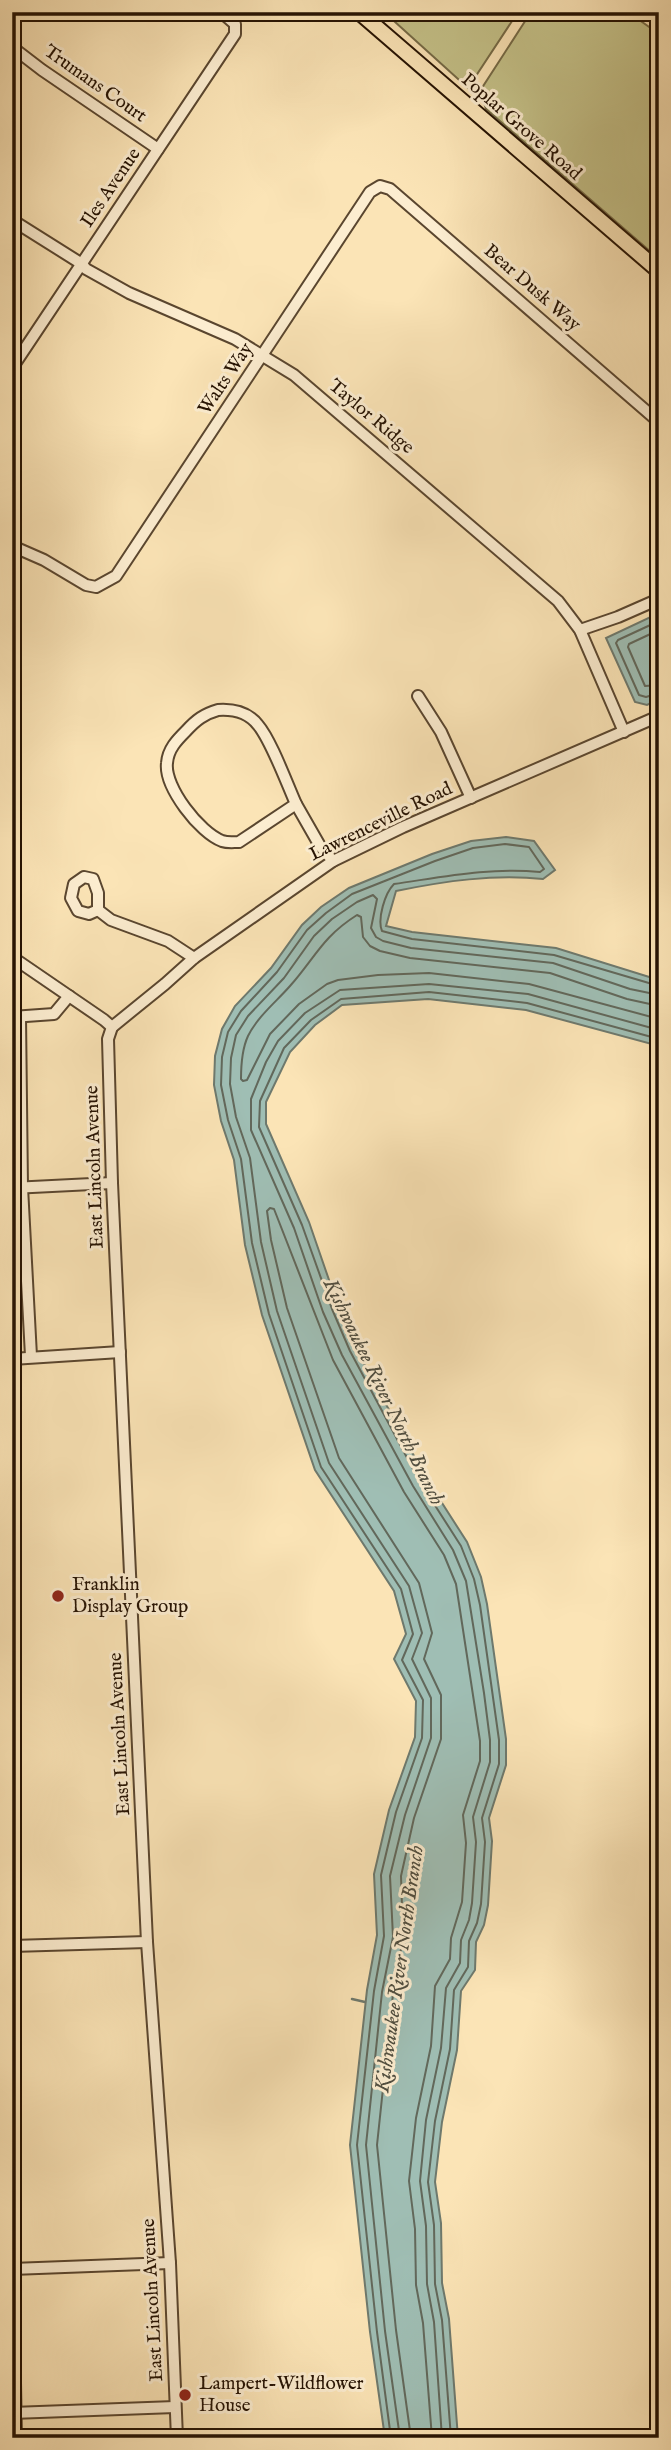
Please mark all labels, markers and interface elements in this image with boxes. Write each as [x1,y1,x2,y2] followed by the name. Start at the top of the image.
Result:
[39,40,151,129] street label: Trumans Court
[456,68,587,186] street label: Poplar Grove Road
[76,143,147,232] street label: Iles Avenue
[478,239,586,337] street label: Bear Dusk Way
[193,338,259,420] street label: Walts Way
[323,374,419,460] street label: Taylor Ridge
[306,777,457,867] street label: Lawrenceville Road
[80,1085,110,1249] street label: East Lincoln Avenue
[316,1273,450,1510] water label: Kishwaukee River North Branch
[72,1573,188,1619] place label: Franklin Display Group
[50,1588,66,1604] marker: Franklin Display Group
[104,1652,136,1816] street label: East Lincoln Avenue
[369,1844,431,2095] water label: Kishwaukee River North Branch
[137,2218,169,2382] street label: East Lincoln Avenue
[199,2372,364,2418] place label: Lampert-Wildflower House
[177,2387,193,2403] marker: Lampert-Wildflower House

